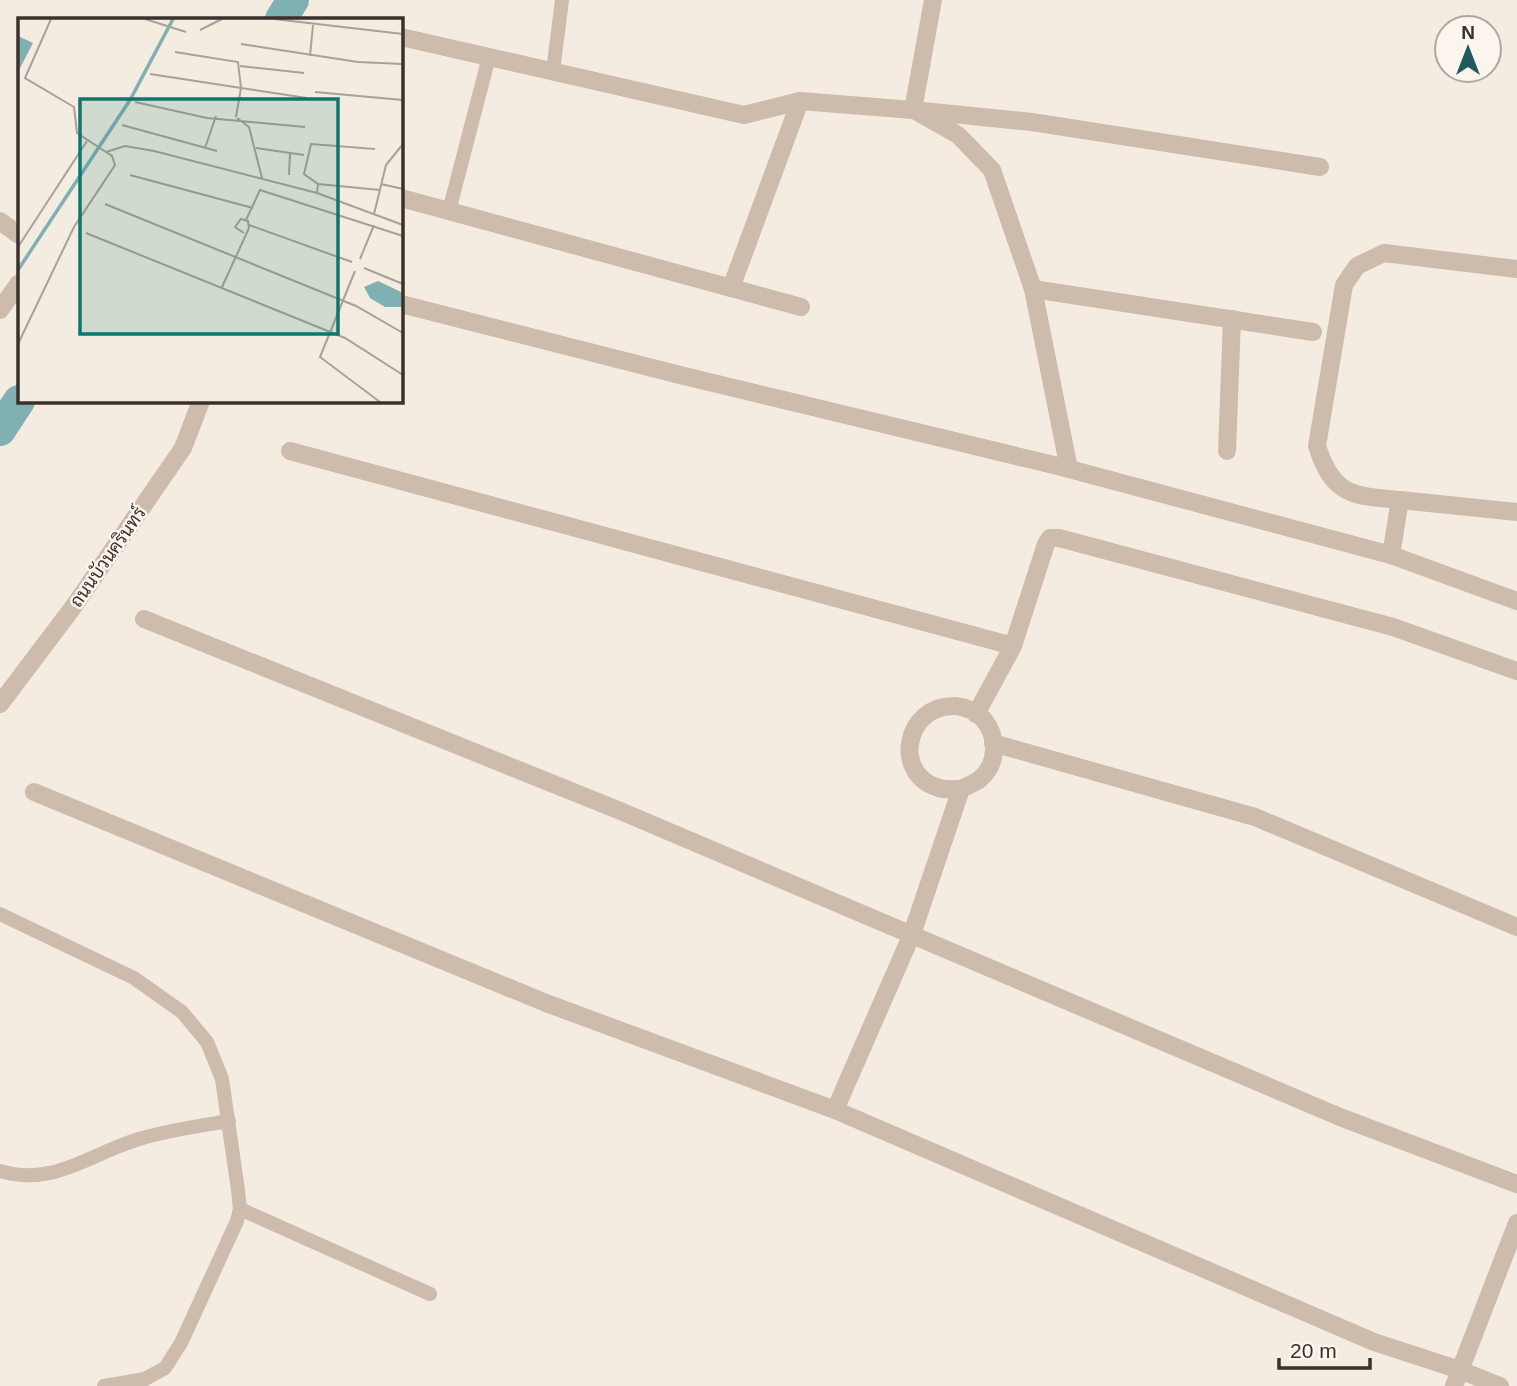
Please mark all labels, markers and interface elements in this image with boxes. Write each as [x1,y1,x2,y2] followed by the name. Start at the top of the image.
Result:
[1433,14,1503,84] north arrow
[18,18,402,402] inset map
[1461,22,1475,43] text: N
[64,501,150,611] street label: ถนนบัวนครินทร์
[1279,1326,1370,1370] scale bar
[1290,1339,1337,1362] text: 20 m

